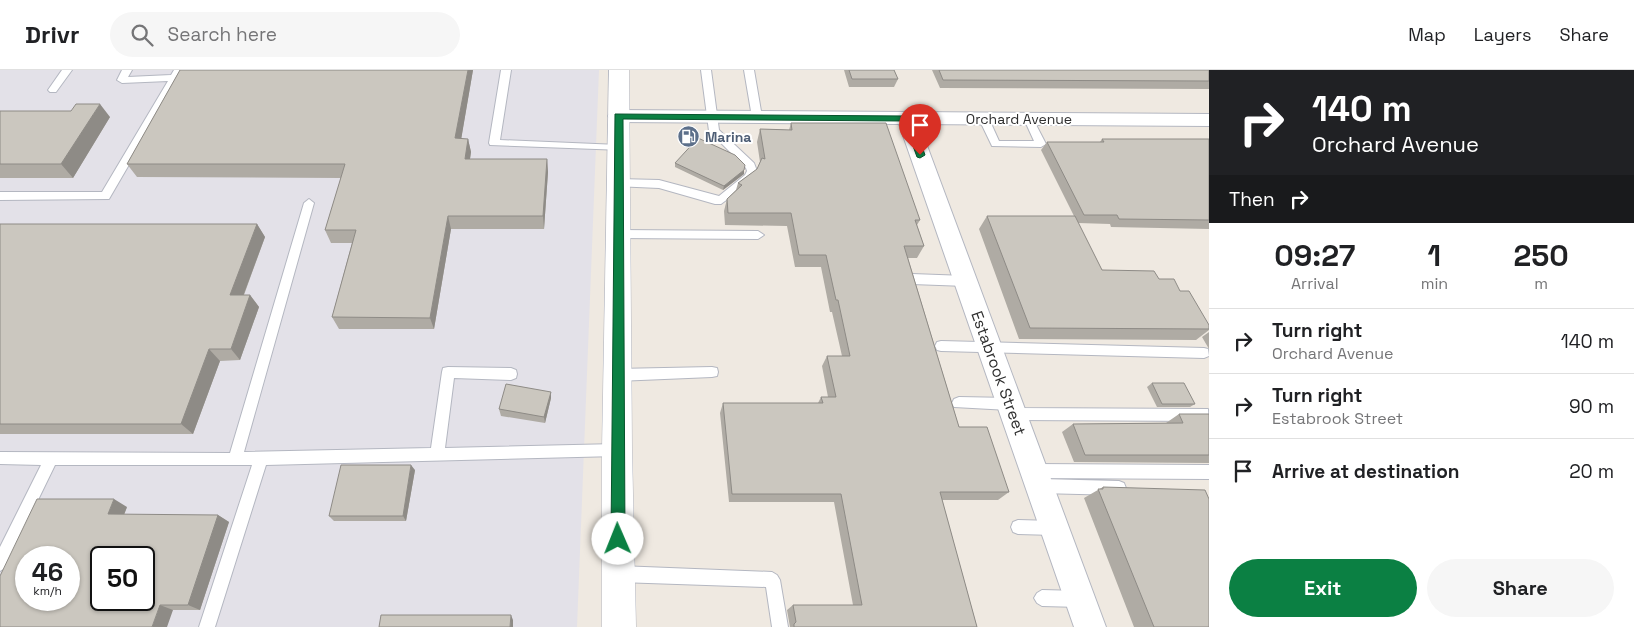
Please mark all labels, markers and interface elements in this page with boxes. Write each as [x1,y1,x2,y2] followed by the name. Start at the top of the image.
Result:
[110,12,460,57] search box
[25,19,80,50] text: Drivr
[128,21,156,49] icon: search
[168,22,277,47] text: Search here
[1408,23,1446,46] text: Map
[1474,23,1531,46] text: Layers
[1559,23,1609,46] text: Share
[1312,87,1412,131] text: 140 m
[1229,90,1294,155] icon: right
[899,104,941,155] pin
[966,110,1072,128] street label: Orchard Avenue
[906,111,934,139] icon: arrive
[677,125,701,149] fuel station icon: Marina
[705,128,751,146] place label: Marina
[1312,130,1479,158] text: Orchard Avenue
[1285,185,1313,213] icon: right
[1229,187,1275,212] text: Then
[1274,236,1355,275] text: 09:27
[1428,236,1441,275] text: 1
[1513,236,1569,275] text: 250
[1291,273,1339,294] text: Arrival
[1421,273,1448,294] text: min
[1534,273,1548,294] text: m
[966,308,1031,438] street label: Estabrook Street
[1272,318,1362,343] text: Turn right
[1229,327,1257,355] icon: right
[1561,329,1614,354] text: 140 m
[1272,343,1393,364] text: Orchard Avenue
[1272,383,1362,408] text: Turn right
[1229,392,1257,420] icon: right
[1569,394,1614,419] text: 90 m
[1272,408,1403,429] text: Estabrook Street
[1229,457,1257,485] icon: arrive
[1272,459,1460,484] text: Arrive at destination
[1569,459,1614,484] text: 20 m
[591,512,643,564] position arrow
[90,546,155,611] speed limit sign: 50
[32,556,63,588] text: 46
[1229,559,1417,617] button: Exit
[1427,559,1614,617] button: Share
[33,583,62,599] text: km/h

